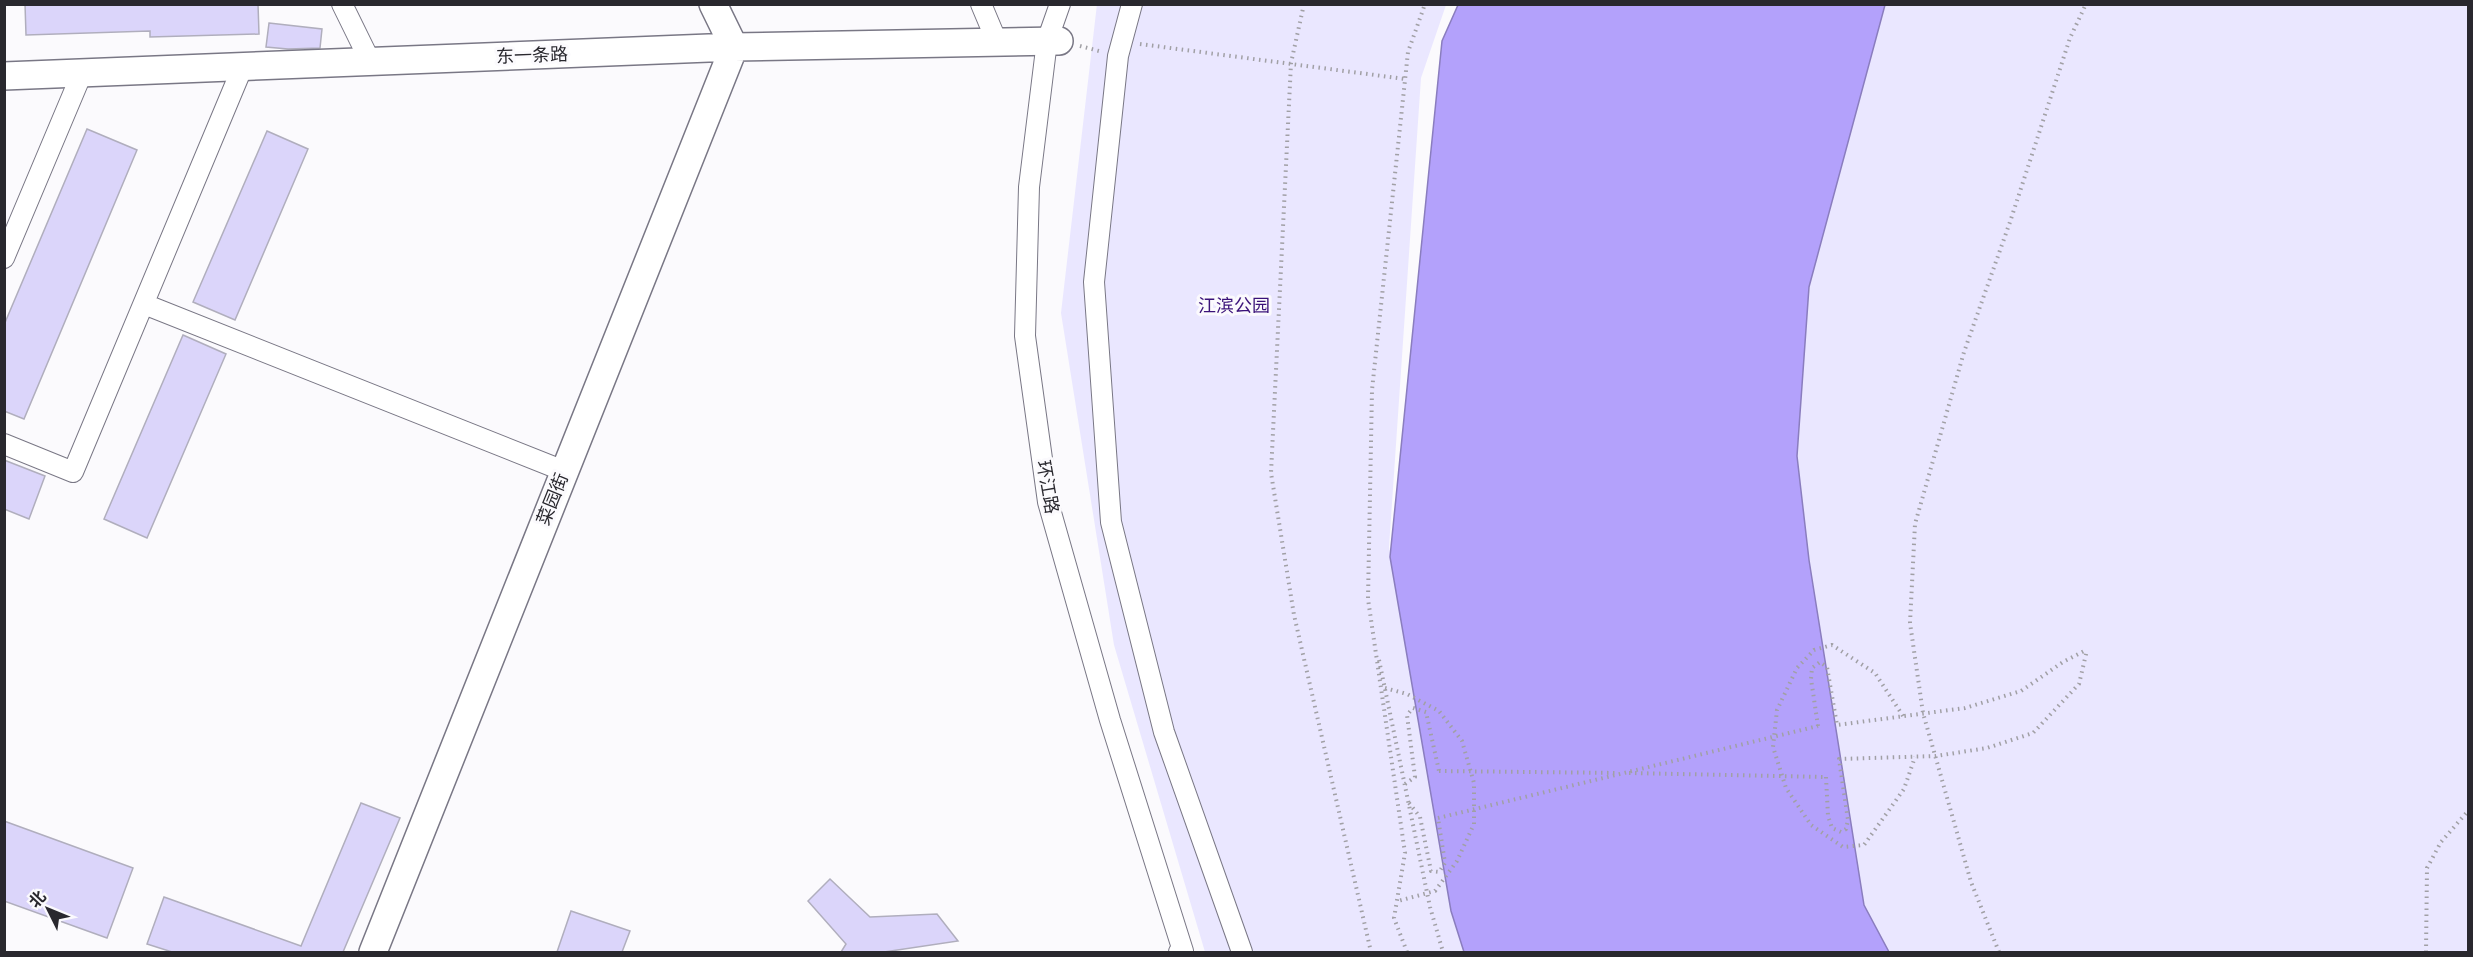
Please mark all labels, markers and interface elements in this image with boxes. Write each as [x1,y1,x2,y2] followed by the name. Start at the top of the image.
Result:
[496,42,568,68] street label: 东一条路
[1198,294,1270,317] park label: 江滨公园
[1032,458,1064,516] street label: 环江路
[531,470,573,528] street label: 菜园街
[18,879,78,939] north arrow
[24,886,50,911] text: 北

